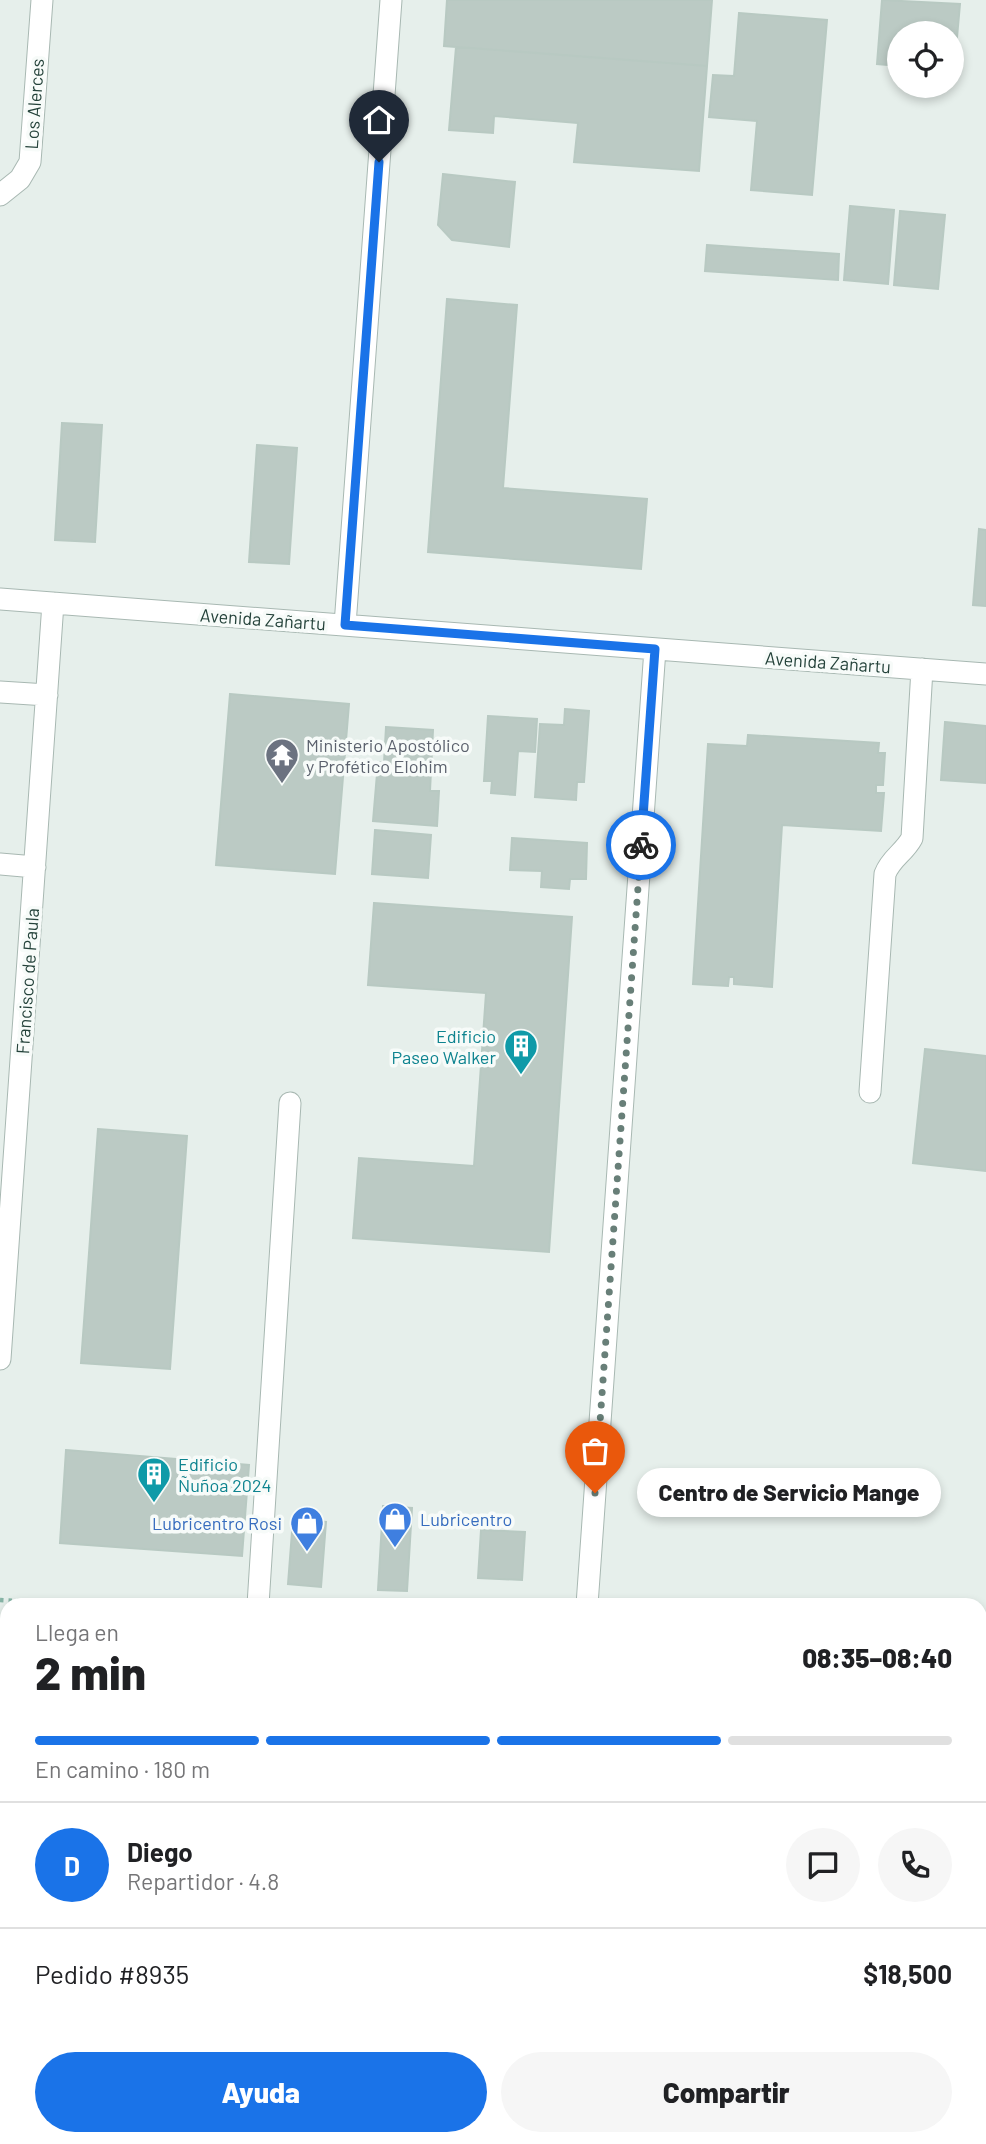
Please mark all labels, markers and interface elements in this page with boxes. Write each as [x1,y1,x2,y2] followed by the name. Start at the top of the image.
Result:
[887,21,964,98] map controls
[887,21,964,98] button: locate
[20,58,48,150] street label: Los Alerces
[349,90,409,162] pin
[360,101,398,139] icon: home
[199,604,327,634] street label: Avenida Zañartu
[764,647,892,677] street label: Avenida Zañartu
[306,734,470,777] place label: Ministerio Apostólico y Profético Elohim
[263,736,301,785] temple icon: Ministerio Apostólico y Profético Elohim
[606,810,676,880] courier
[622,826,660,864] icon: bike
[11,907,43,1055] street label: Francisco de Paula
[391,1025,496,1068] place label: Edificio Paseo Walker
[502,1027,540,1076] building icon: Edificio Paseo Walker
[565,1421,625,1493] pin
[576,1432,614,1470] icon: bag
[178,1453,272,1496] place label: Edificio Ñuñoa 2024
[135,1455,173,1504] building icon: Edificio Ñuñoa 2024
[637,1468,942,1518] callout: Centro de Servicio Mange
[658,1478,920,1506] text: Centro de Servicio Mange
[376,1500,414,1549] shop icon: Lubricentro
[288,1504,326,1553] shop icon: Lubricentro Rosi
[420,1508,512,1530] place label: Lubricentro
[152,1512,282,1534] place label: Lubricentro Rosi
[35,1618,119,1646] text: Llega en
[802,1642,952,1673] text: 08:35–08:40
[35,1644,146,1699] text: 2 min
[35,1755,210,1783] text: En camino · 180 m
[786,1828,860,1902] button: chat
[878,1828,952,1902] button: phone
[127,1836,193,1867] text: Diego
[64,1850,80,1881] text: D
[127,1867,279,1895] text: Repartidor · 4.8
[35,1958,189,1989] text: Pedido #8935
[863,1958,952,1989] text: $18,500
[35,2052,487,2132] button: Ayuda
[501,2052,952,2132] button: Compartir

